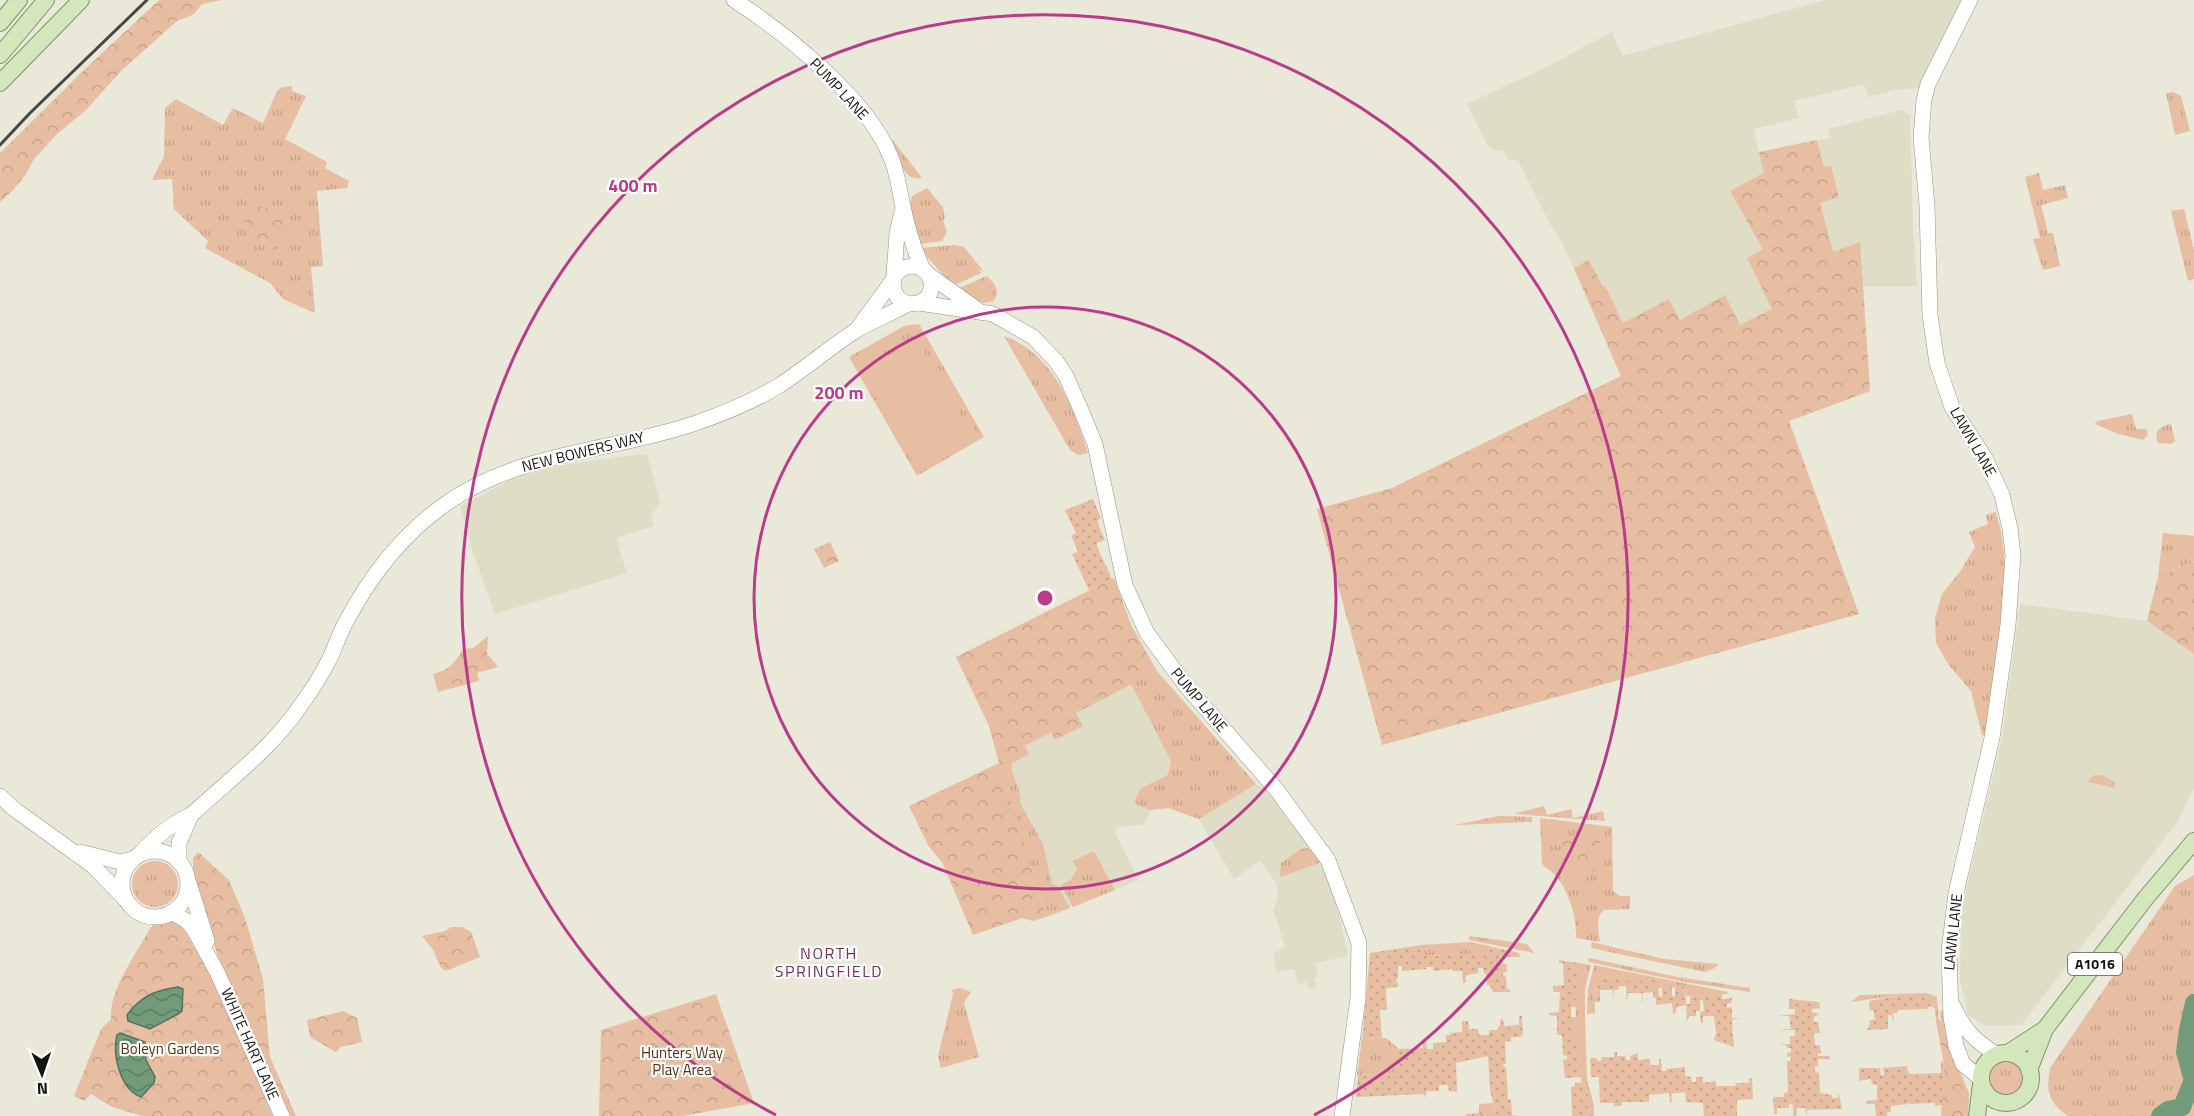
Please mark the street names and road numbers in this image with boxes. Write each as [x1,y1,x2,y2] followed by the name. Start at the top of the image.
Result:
[804,52,874,125] street label: PUMP LANE
[1944,403,2003,481] street label: LAWN LANE
[519,425,647,478] street label: NEW BOWERS WAY
[1166,662,1233,737] street label: PUMP LANE
[1937,892,1968,971] street label: LAWN LANE
[2068,953,2122,975] road number: A1016
[215,984,285,1104] street label: WHITE HART LANE

